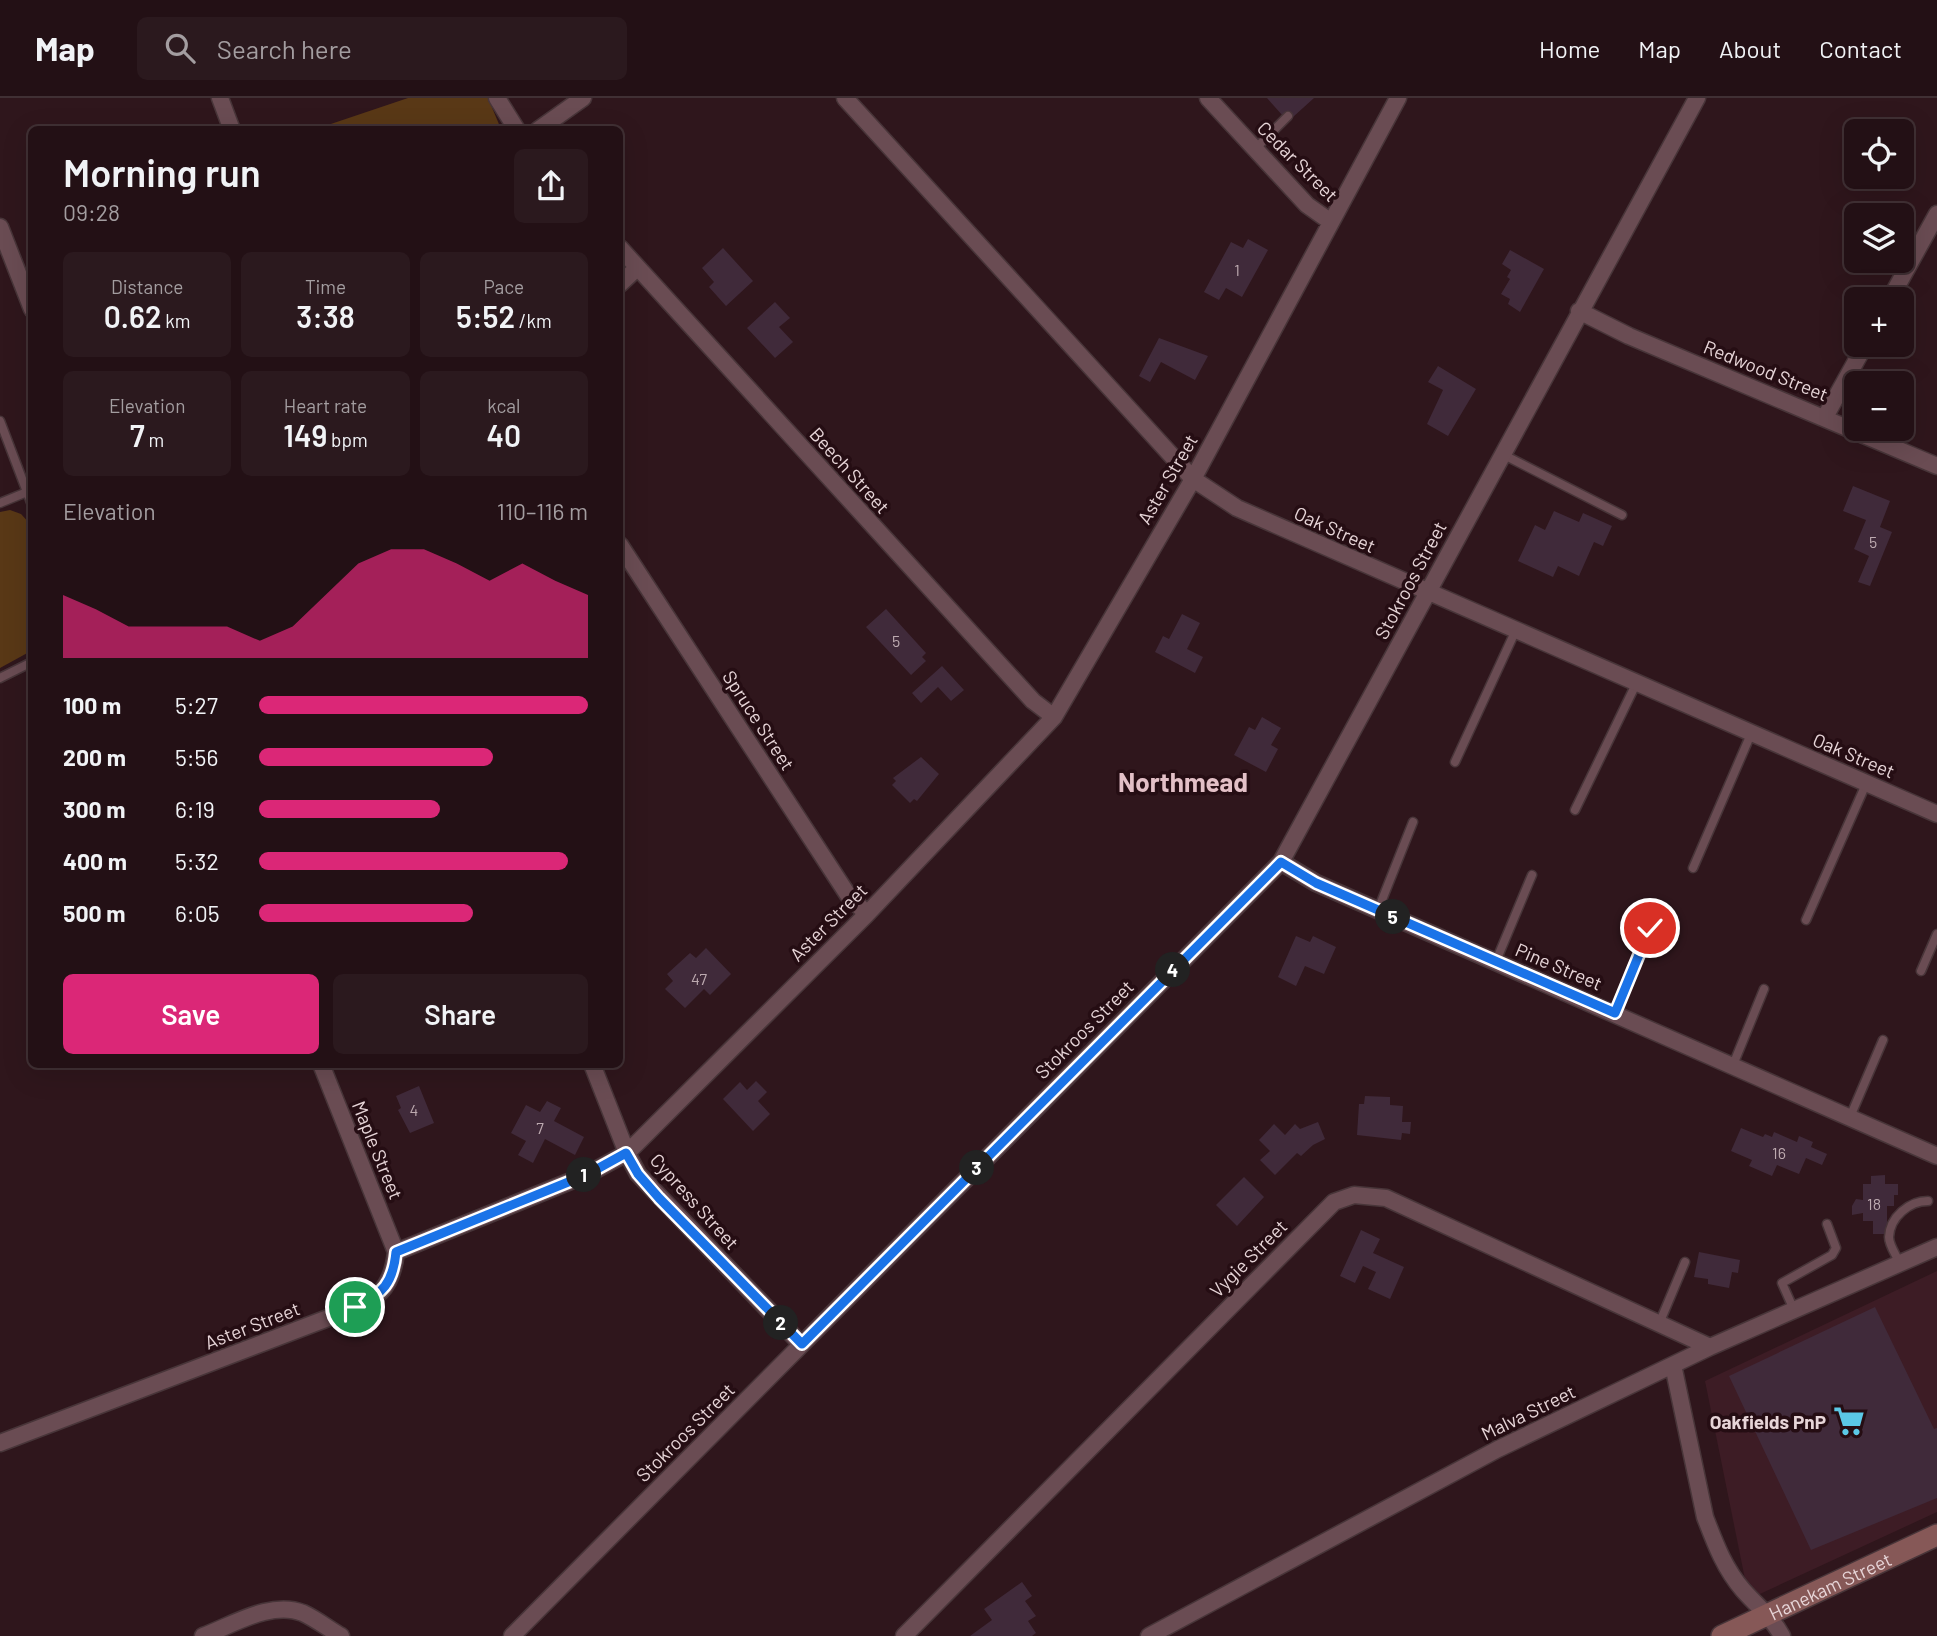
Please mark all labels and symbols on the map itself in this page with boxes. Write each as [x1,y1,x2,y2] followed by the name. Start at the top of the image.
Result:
[1253,116,1343,206] street label: Cedar Street
[1234,260,1240,279] house number: 1
[1700,335,1832,405] street label: Redwood Street
[805,422,895,518] street label: Beech Street
[1132,430,1202,528] street label: Aster Street
[1291,501,1379,557] street label: Oak Street
[1369,517,1451,643] street label: Stokroos Street
[1869,532,1877,551] house number: 5
[892,631,900,650] house number: 5
[718,666,800,774] street label: Spruce Street
[1810,727,1898,783] street label: Oak Street
[1118,766,1248,797] district label: Northmead
[785,879,871,965] street label: Aster Street
[1620,898,1680,958] pin
[1376,900,1410,934] pin: 5
[1512,937,1606,995] street label: Pine Street
[1156,952,1190,988] pin: 4
[691,969,707,988] house number: 47
[1030,975,1138,1083] street label: Stokroos Street
[348,1098,408,1202] street label: Maple Street
[410,1100,418,1119] house number: 4
[536,1118,544,1137] house number: 7
[1772,1143,1786,1162] house number: 16
[646,1148,744,1254] street label: Cypress Street
[960,1150,995,1186] pin: 3
[566,1158,602,1192] pin: 1
[1867,1194,1881,1213] house number: 18
[1204,1214,1292,1302] street label: Vygie Street
[325,1277,385,1337] pin
[201,1296,303,1354] street label: Aster Street
[764,1306,798,1340] pin: 2
[631,1378,739,1486] street label: Stokroos Street
[1477,1379,1579,1445] street label: Malva Street
[1832,1404,1866,1438] supermarket icon: Oakfields PnP
[1710,1410,1826,1433] place label: Oakfields PnP
[1765,1547,1895,1624] street label: Hanekam Street

